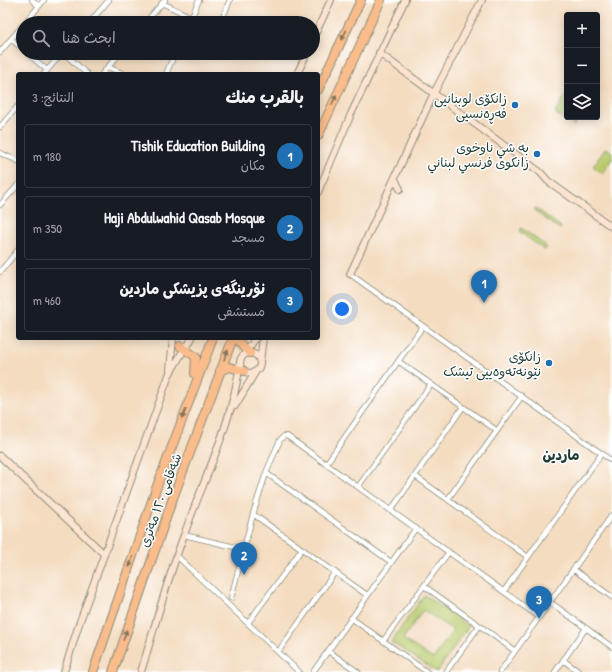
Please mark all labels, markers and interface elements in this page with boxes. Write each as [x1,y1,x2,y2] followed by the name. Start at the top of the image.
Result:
[564,12,600,120] map controls
[564,12,600,48] button: +
[16,16,320,60] search box
[30,27,52,49] icon: search
[62,27,116,48] text: ابحث هنا
[341,29,347,41] one-way arrow
[564,48,600,84] button: −
[564,84,600,120] button: layers
[226,85,304,108] text: بالقرب منك
[32,88,74,106] text: النتائج: 3
[434,89,507,124] place label: زانکۆی لوبنانیی فەڕەنسیی
[331,94,337,106] one-way arrow
[510,100,520,110] marker: زانکۆی لوبنانیی فەڕەنسیی
[131,135,265,156] text: Tishik Education Building
[427,138,529,174] place label: به شي ناوخوى زانكوى فرنسي لبناني
[33,147,61,165] text: 180 m
[288,147,292,165] text: 1
[532,149,542,159] marker: به شي ناوخوى زانكوى فرنسي لبناني
[241,156,265,174] text: مكان
[104,207,265,228] text: Haji Abdulwahid Qasab Mosque
[33,219,62,237] text: 350 m
[287,219,293,237] text: 2
[232,228,265,246] text: مسجد
[471,270,497,303] pin: 1
[120,278,265,299] text: نۆرینگەی پزیشکی ماردین
[33,291,61,309] text: 460 m
[287,291,293,309] text: 3
[332,299,352,319] your location
[217,302,265,320] text: مستشفى
[443,347,541,381] place label: زانکۆی نێونەتەوەییی تیشک
[224,348,230,360] one-way arrow
[544,358,554,368] marker: زانکۆی نێونەتەوەییی تیشک
[180,408,186,420] one-way arrow
[542,445,580,464] district label: ماردین
[135,450,186,550] street label: شەقامی ١٢٠ مەتری
[231,542,257,575] pin: 2
[127,557,133,569] one-way arrow
[526,586,552,619] pin: 3
[123,629,129,641] one-way arrow

